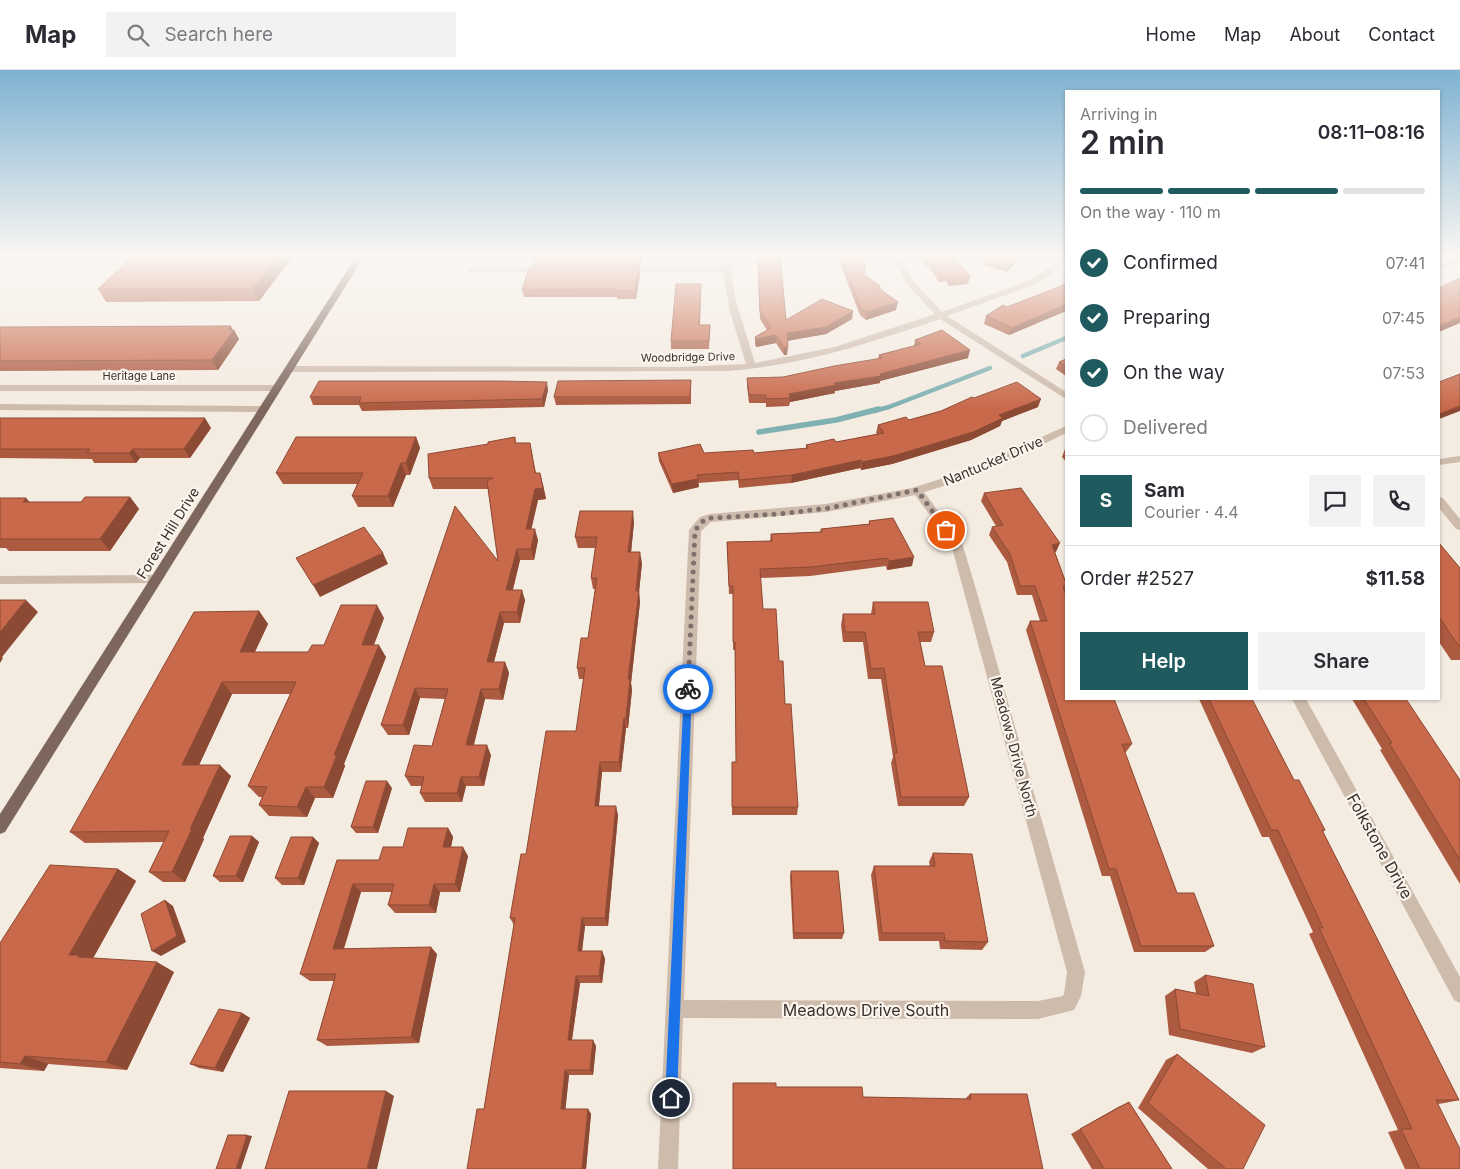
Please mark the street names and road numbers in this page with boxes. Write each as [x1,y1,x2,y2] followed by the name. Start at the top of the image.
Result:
[641,349,735,365] street label: Woodbridge Drive
[103,369,175,383] street label: Heritage Lane
[941,432,1045,489] street label: Nantucket Drive
[133,484,202,582] street label: Forest Hill Drive
[988,675,1041,819] street label: Meadows Drive North
[1343,790,1417,902] street label: Folkstone Drive
[783,1000,949,1020] street label: Meadows Drive South

